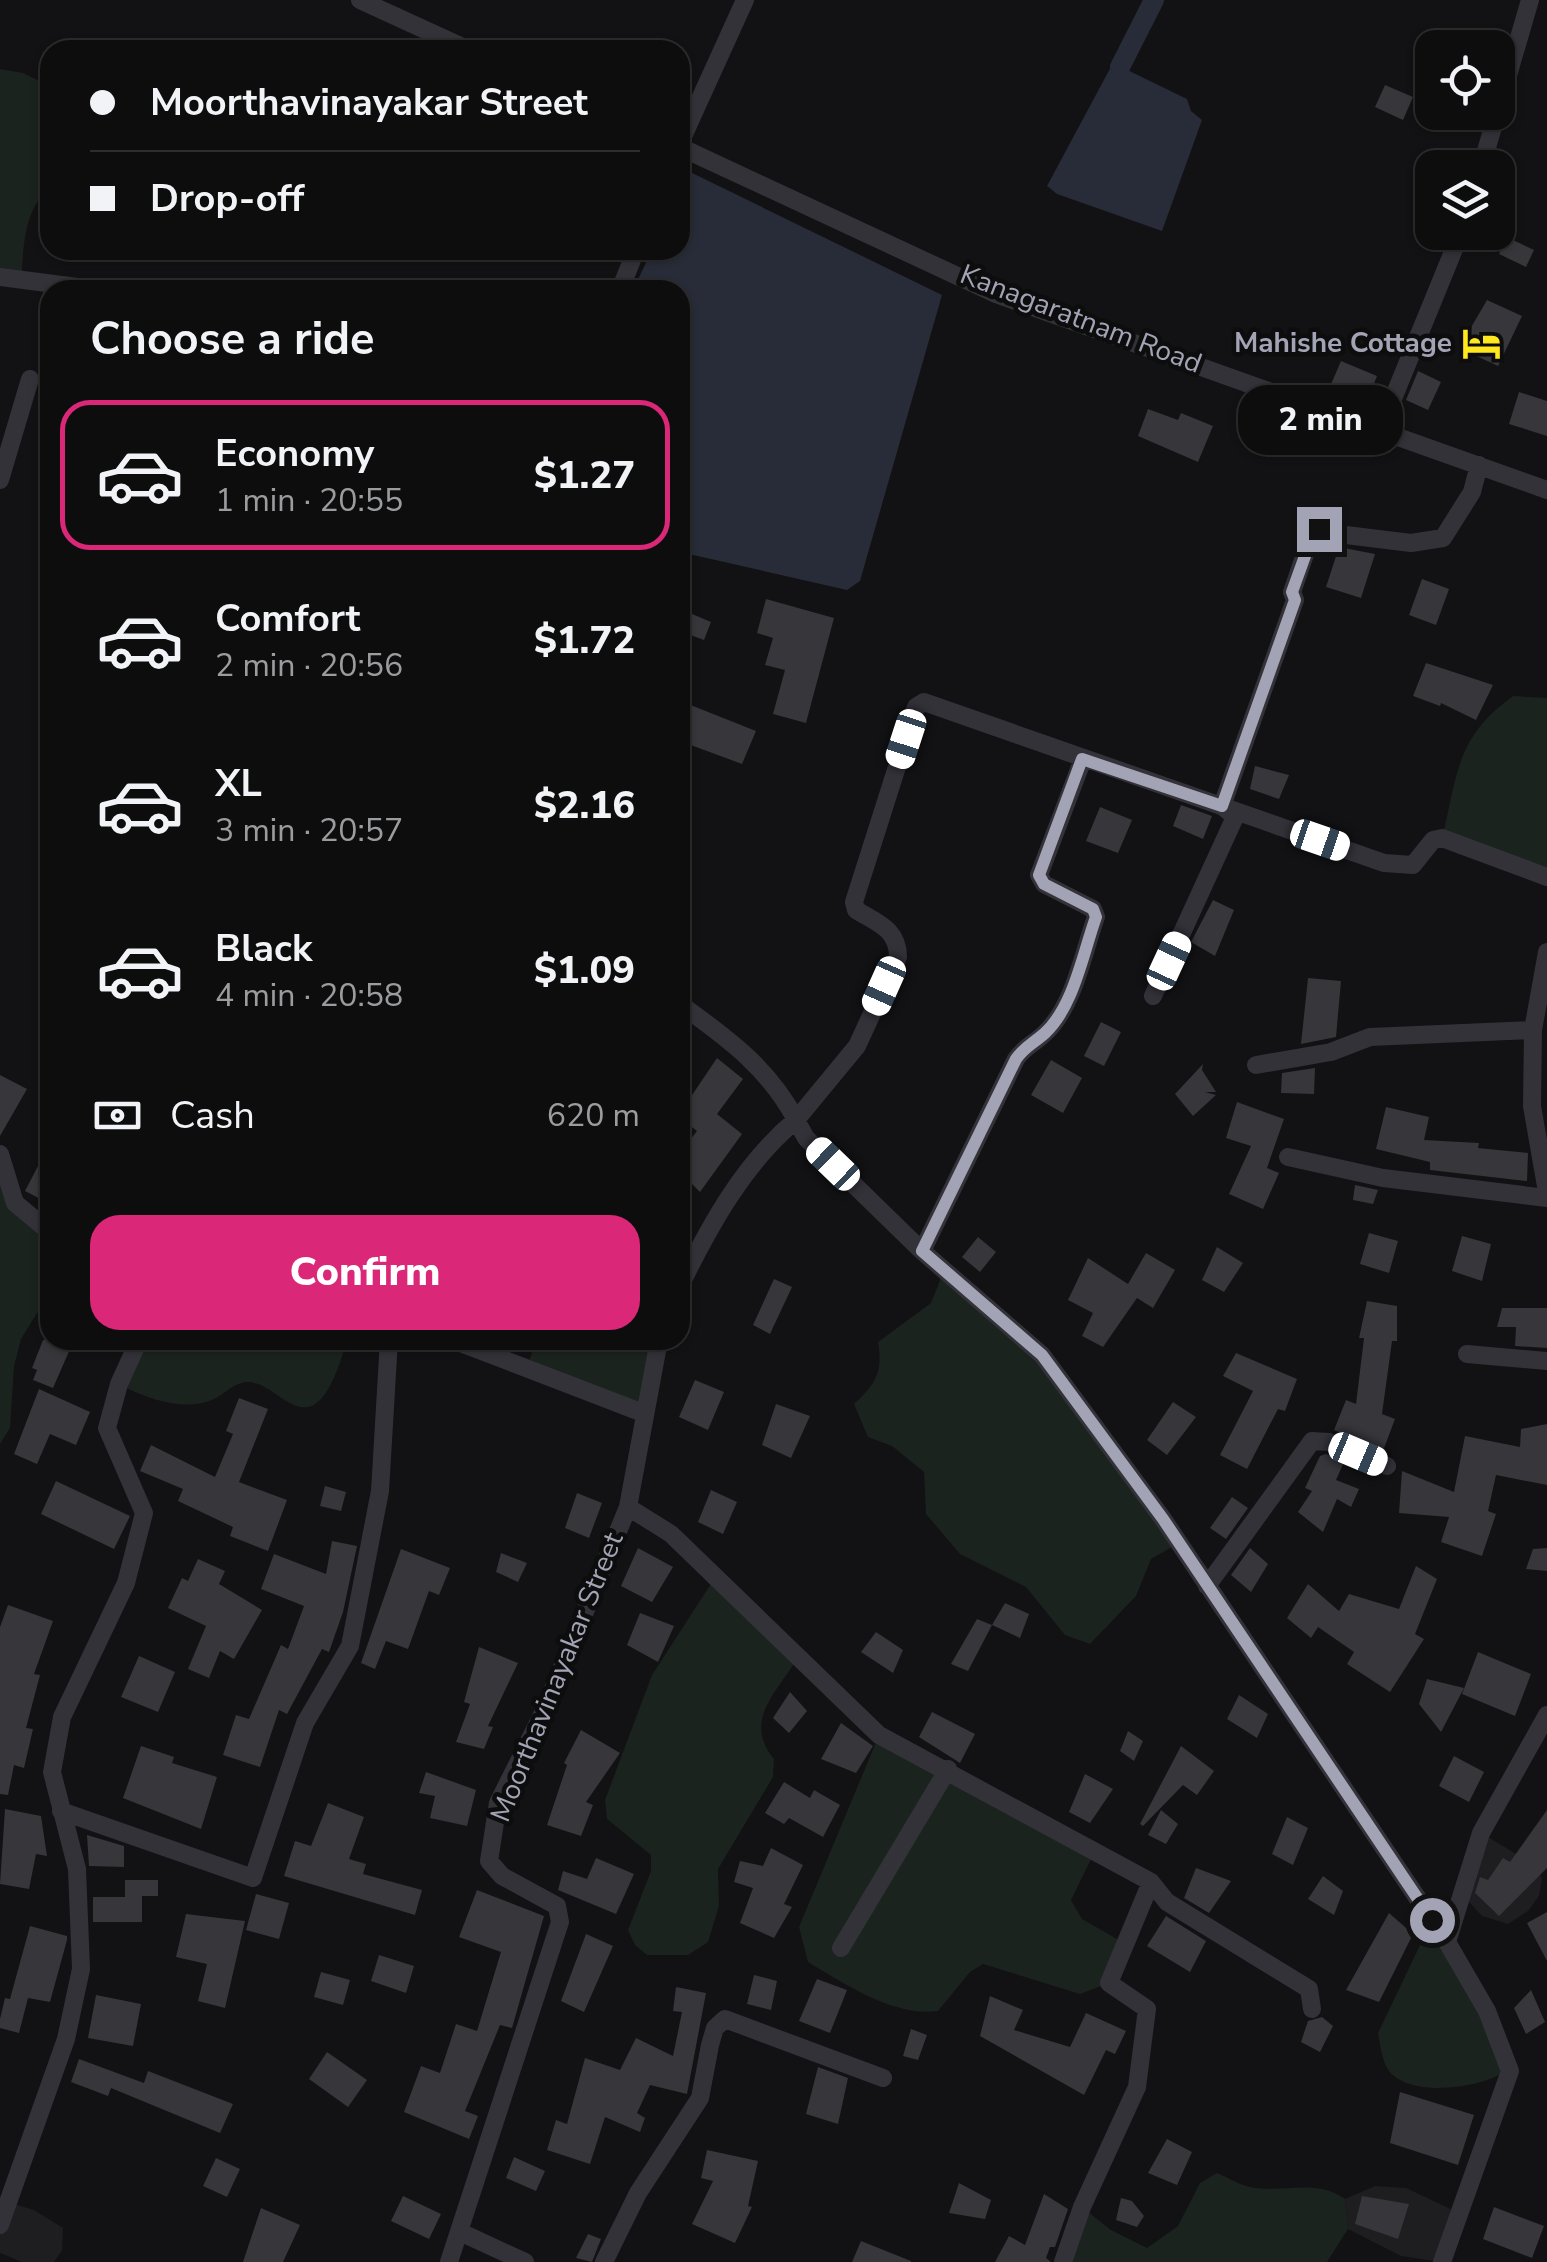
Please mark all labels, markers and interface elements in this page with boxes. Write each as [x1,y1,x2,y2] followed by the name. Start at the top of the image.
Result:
[1415,30,1515,250] map controls
[1415,30,1515,130] button: locate
[150,77,588,128] text: Moorthavinayakar Street
[1415,150,1515,250] button: layers
[150,173,304,224] text: Drop-off
[955,255,1207,383] street label: Kanagaratnam Road
[90,309,375,370] text: Choose a ride
[1461,322,1503,364] hotel icon: Mahishe Cottage
[1234,324,1452,362] place label: Mahishe Cottage
[1236,384,1402,454] callout: 2 min
[1278,398,1363,441] text: 2 min
[215,428,374,479] text: Economy
[95,430,185,520] icon: car
[534,450,635,501] text: $1.27
[215,479,403,522] text: 1 min · 20:55
[1297,507,1342,552] route end
[215,593,360,644] text: Comfort
[95,595,185,685] icon: car
[534,615,635,666] text: $1.72
[215,644,403,687] text: 2 min · 20:56
[882,706,930,772] car
[215,758,262,809] text: XL
[95,760,185,850] icon: car
[534,780,635,831] text: $2.16
[215,809,403,852] text: 3 min · 20:57
[1287,816,1353,864] car
[215,923,312,974] text: Black
[95,925,185,1015] icon: car
[1143,927,1195,995] car
[534,945,635,996] text: $1.09
[858,952,910,1020] car
[215,974,403,1017] text: 4 min · 20:58
[90,1088,145,1143] icon: cash
[170,1090,255,1141] text: Cash
[547,1094,640,1137] text: 620 m
[801,1132,865,1196] car
[90,1215,640,1330] button: Confirm
[1325,1428,1391,1480] car
[482,1526,633,1827] street label: Moorthavinayakar Street
[1410,1898,1455,1943] route start

